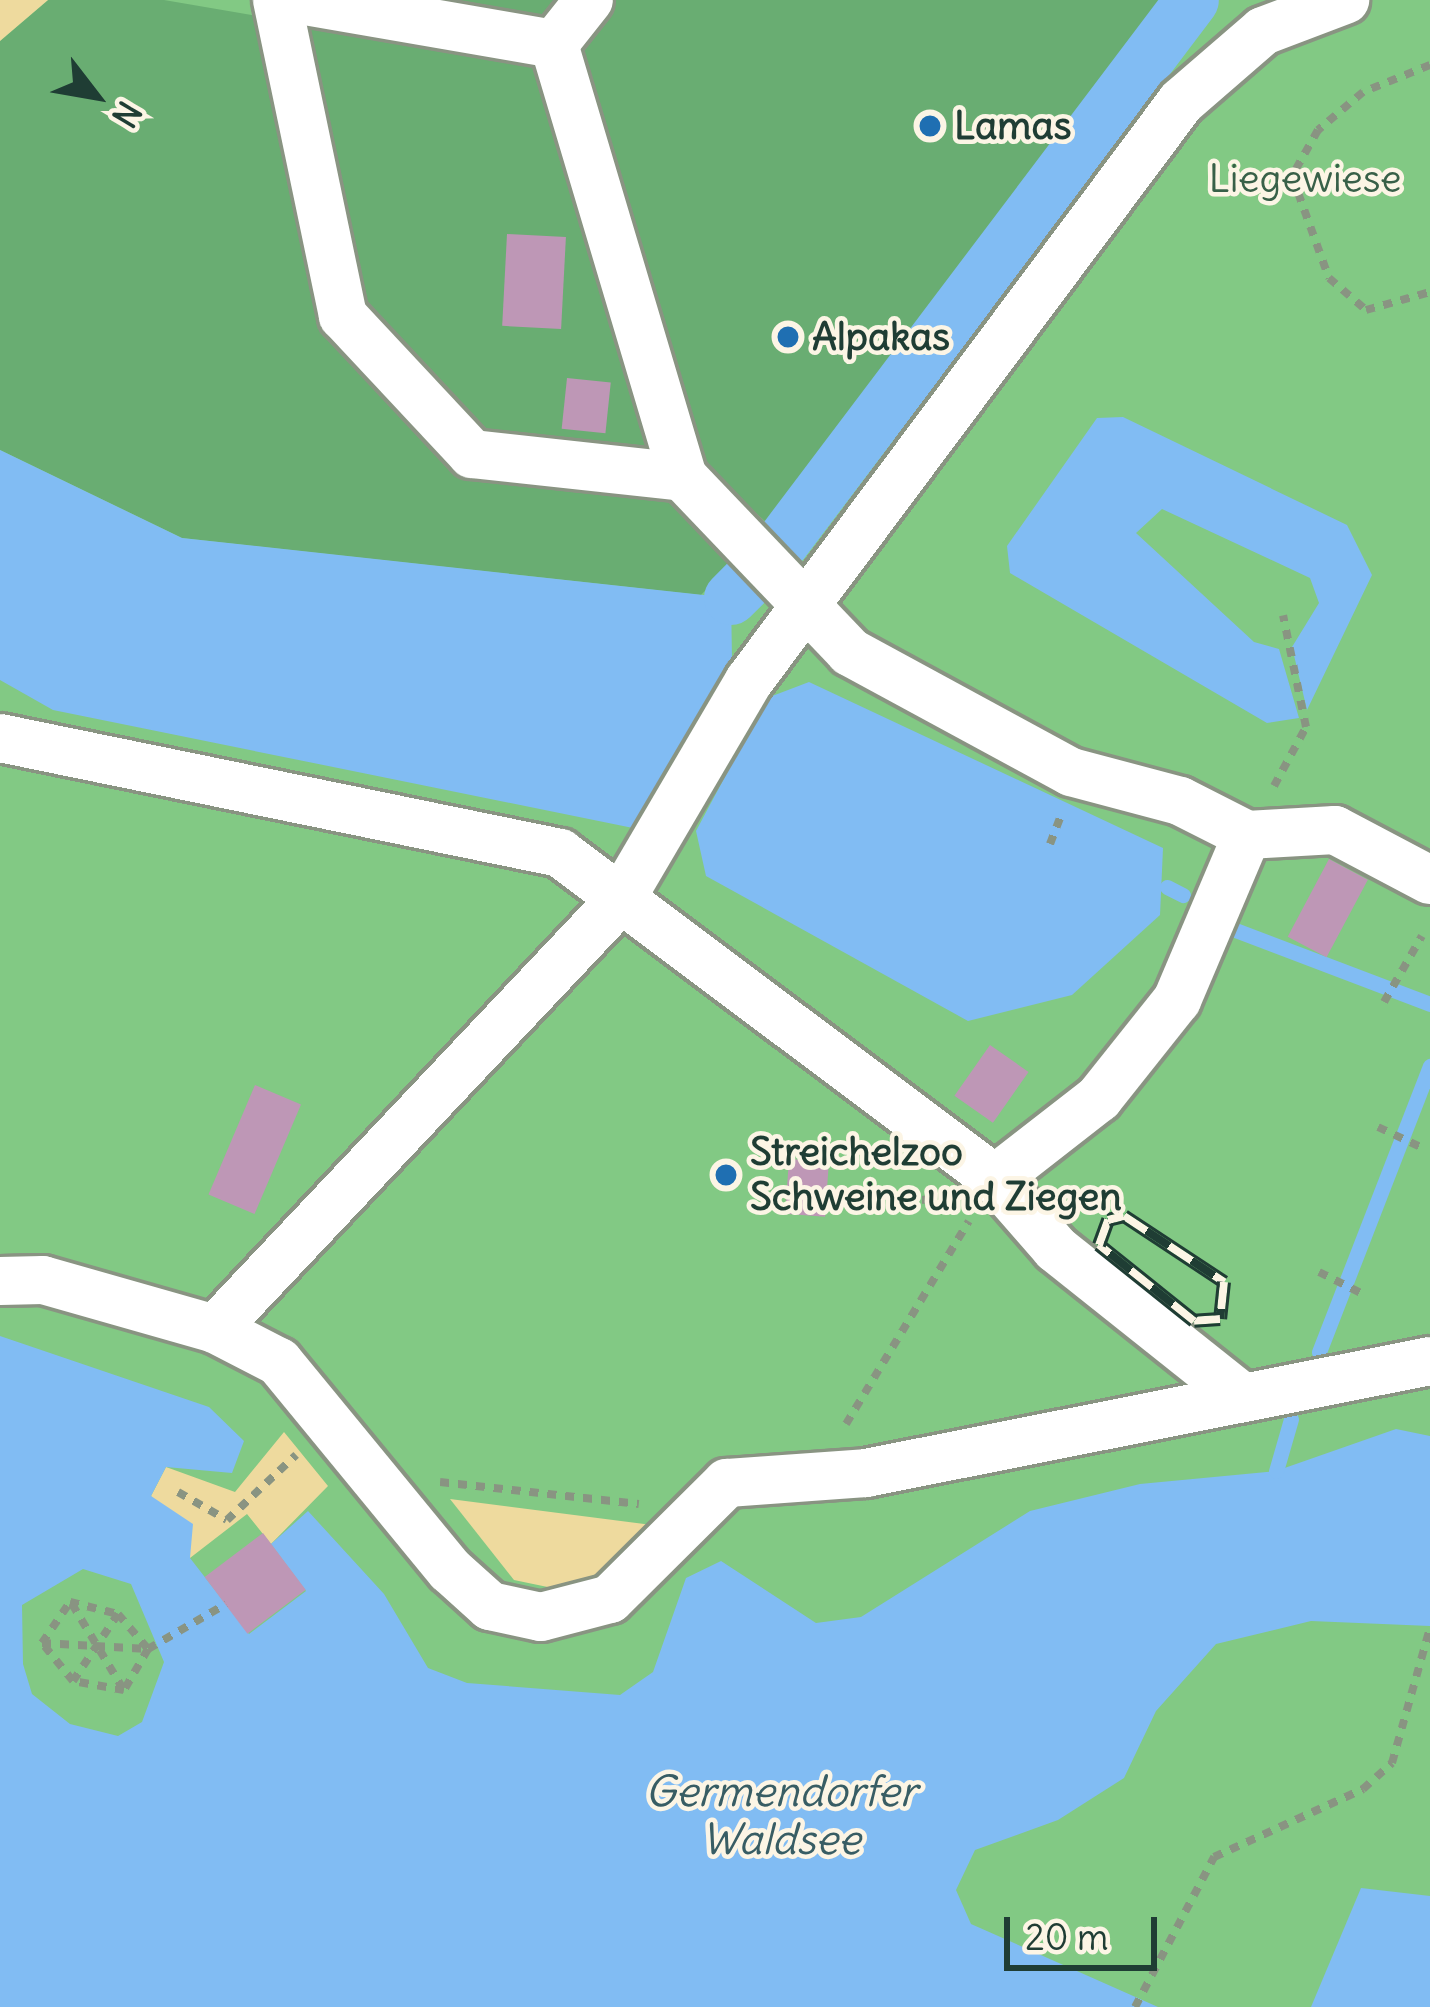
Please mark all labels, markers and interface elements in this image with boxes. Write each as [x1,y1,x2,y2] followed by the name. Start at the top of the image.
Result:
[36,36,156,156] north arrow
[103,94,151,135] text: N
[954,103,1071,149] place label: Lamas
[917,113,943,139] marker: Lamas
[1209,156,1401,202] park label: Liegewiese
[812,314,950,360] place label: Alpakas
[775,324,801,350] marker: Alpakas
[750,1130,1122,1221] place label: Streichelzoo Schweine und Ziegen
[713,1162,739,1188] marker: Streichelzoo Schweine und Ziegen
[645,1766,917,1864] water label: Germendorfer Waldsee
[1010,1893,1163,1967] scale bar
[1025,1915,1109,1960] text: 20 m

